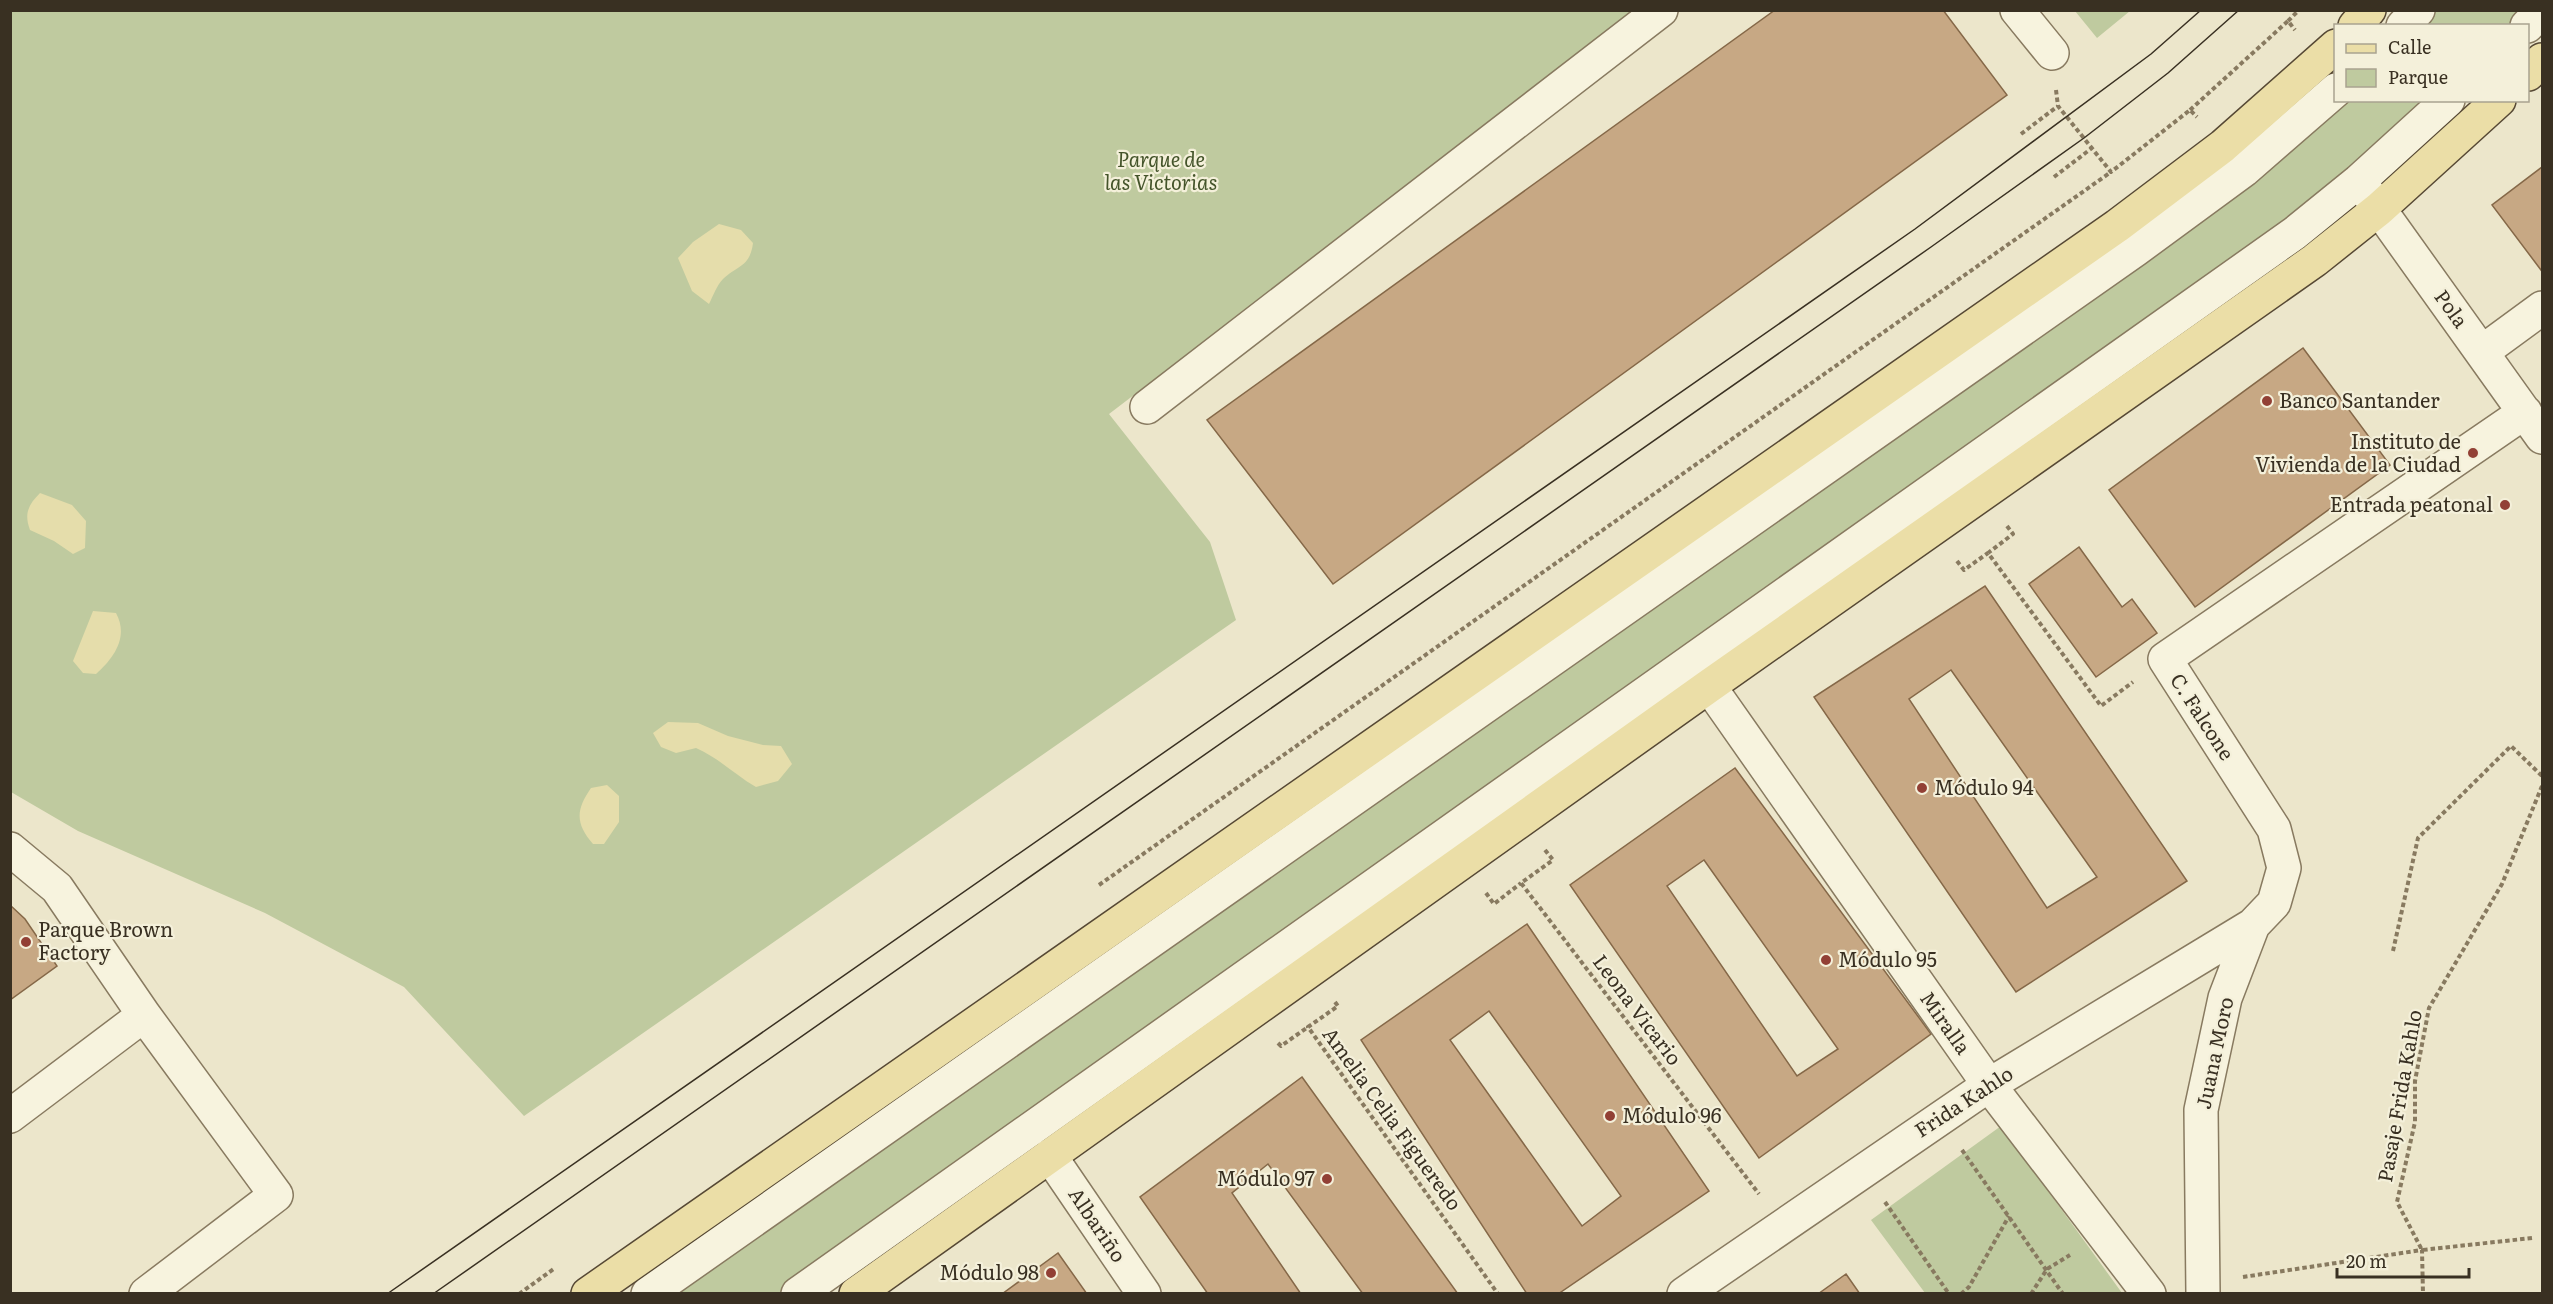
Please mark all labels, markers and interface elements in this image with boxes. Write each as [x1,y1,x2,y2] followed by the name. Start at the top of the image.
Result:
[2334,24,2529,102] legend
[2388,33,2431,60] text: Calle
[2388,63,2448,90] text: Parque
[1105,143,1217,196] park label: Parque de las Victorias
[2428,282,2477,333] street label: Pola
[2279,384,2440,414] place label: Banco Santander
[2260,394,2274,408] marker: Banco Santander
[2255,425,2461,478] place label: Instituto de Vivienda de la Ciudad
[2466,446,2480,460] marker: Instituto de Vivienda de la Ciudad
[2330,488,2493,518] place label: Entrada peatonal
[2498,498,2512,512] marker: Entrada peatonal
[2164,667,2243,765] street label: C. Falcone
[1934,771,2034,801] place label: Módulo 94
[1915,781,1929,795] marker: Módulo 94
[38,913,173,966] place label: Parque Brown Factory
[19,935,33,949] marker: Parque Brown Factory
[1838,943,1937,973] place label: Módulo 95
[1587,947,1690,1071] street label: Leona Vicario
[1819,953,1833,967] marker: Módulo 95
[1914,984,1979,1060] street label: Miralla
[2187,994,2240,1111] street label: Juana Moro
[2368,1007,2428,1184] street label: Pasaje Frida Kahlo
[1317,1020,1470,1216] street label: Amelia Celia Figueredo
[1908,1057,2018,1143] street label: Frida Kahlo
[1622,1099,1722,1129] place label: Módulo 96
[1603,1109,1617,1123] marker: Módulo 96
[1216,1162,1315,1192] place label: Módulo 97
[1320,1172,1334,1186] marker: Módulo 97
[1062,1180,1135,1268] street label: Albariño
[2337,1241,2469,1279] scale bar
[2346,1247,2387,1274] text: 20 m
[939,1256,1039,1286] place label: Módulo 98
[1044,1266,1058,1280] marker: Módulo 98

